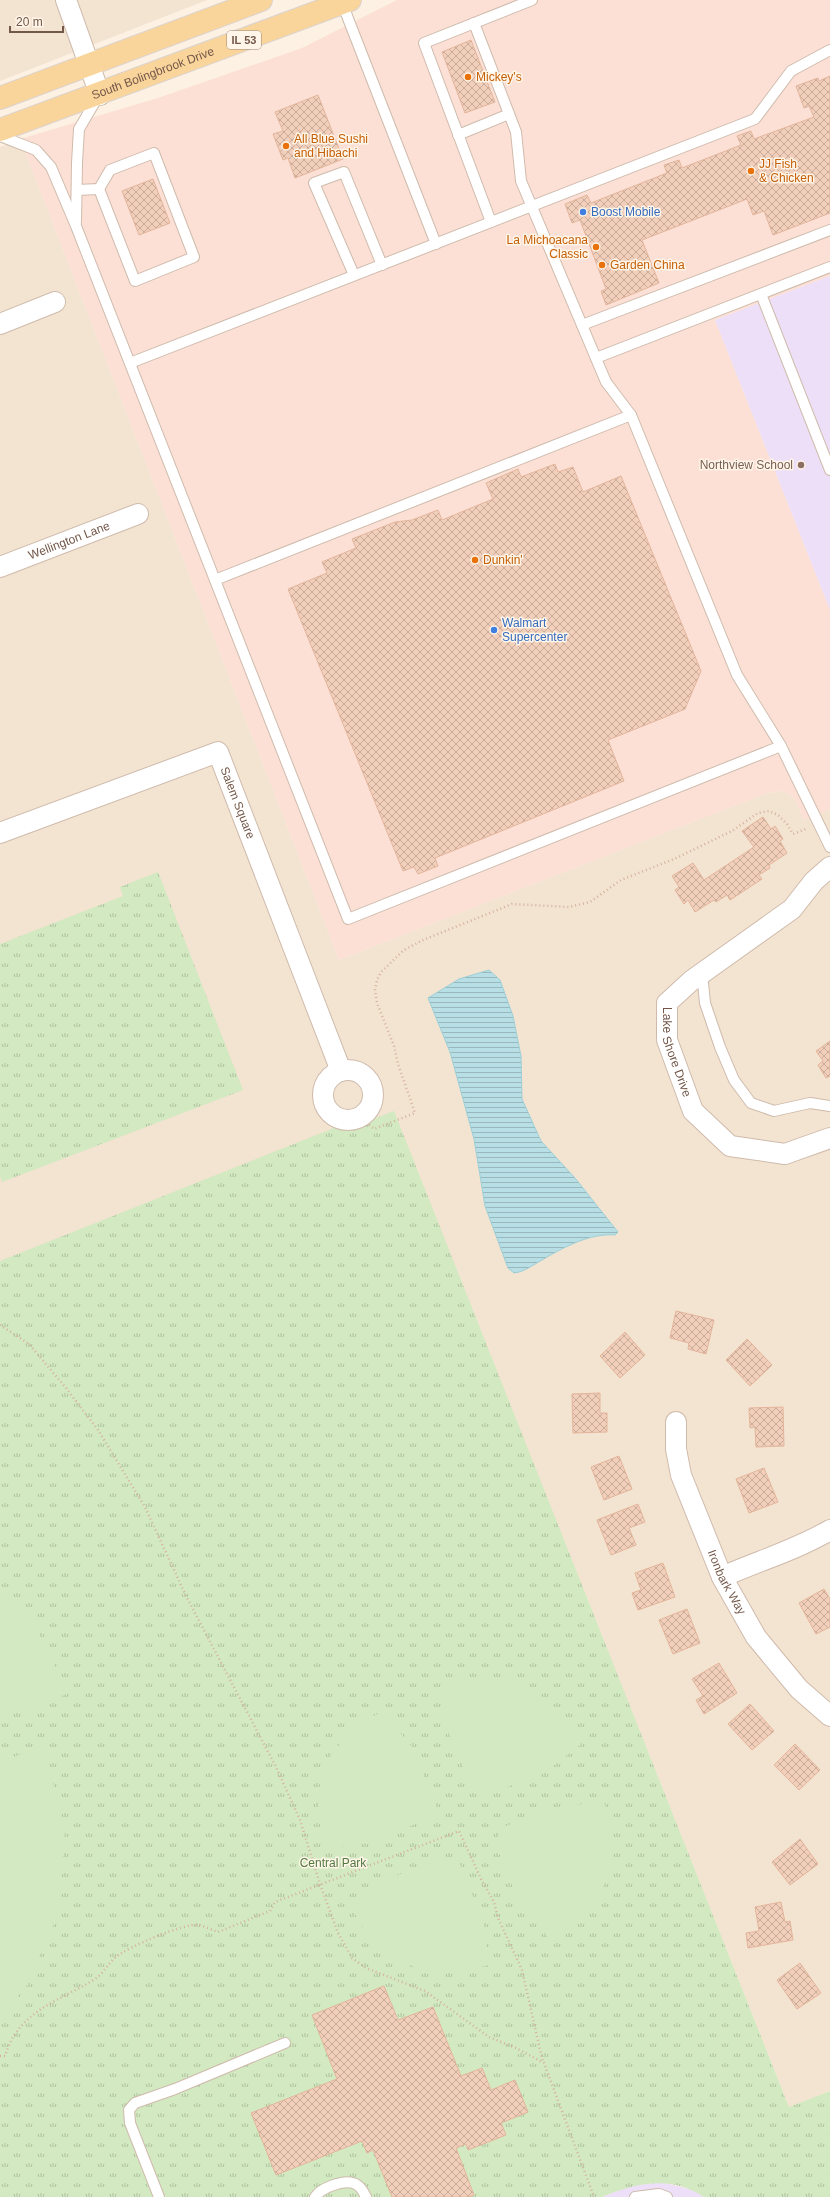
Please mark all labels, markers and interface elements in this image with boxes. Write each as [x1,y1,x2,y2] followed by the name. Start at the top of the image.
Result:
[10,8,63,34] scale bar
[16,15,43,29] text: 20 m
[227,31,261,49] road number: IL 53
[90,44,216,102] street label: South Bolingbrook Drive
[476,70,522,84] place label: Mickey's
[463,72,473,82] marker: Mickey's
[294,132,368,160] place label: All Blue Sushi and Hibachi
[281,141,291,151] marker: All Blue Sushi and Hibachi
[759,157,814,185] place label: JJ Fish & Chicken
[746,166,756,176] marker: JJ Fish & Chicken
[591,205,661,219] place label: Boost Mobile
[578,207,588,217] marker: Boost Mobile
[507,233,588,261] place label: La Michoacana Classic
[591,242,601,252] marker: La Michoacana Classic
[610,258,685,272] place label: Garden China
[597,260,607,270] marker: Garden China
[700,458,793,472] place label: Northview School
[796,460,806,470] marker: Northview School
[26,518,112,562] street label: Wellington Lane
[483,553,523,567] place label: Dunkin'
[470,555,480,565] marker: Dunkin'
[502,616,567,644] place label: Walmart Supercenter
[489,625,499,635] marker: Walmart Supercenter
[217,765,258,841] street label: Salem Square
[659,1007,694,1099] street label: Lake Shore Drive
[705,1548,749,1617] street label: Ironbark Way
[300,1856,367,1870] park label: Central Park

